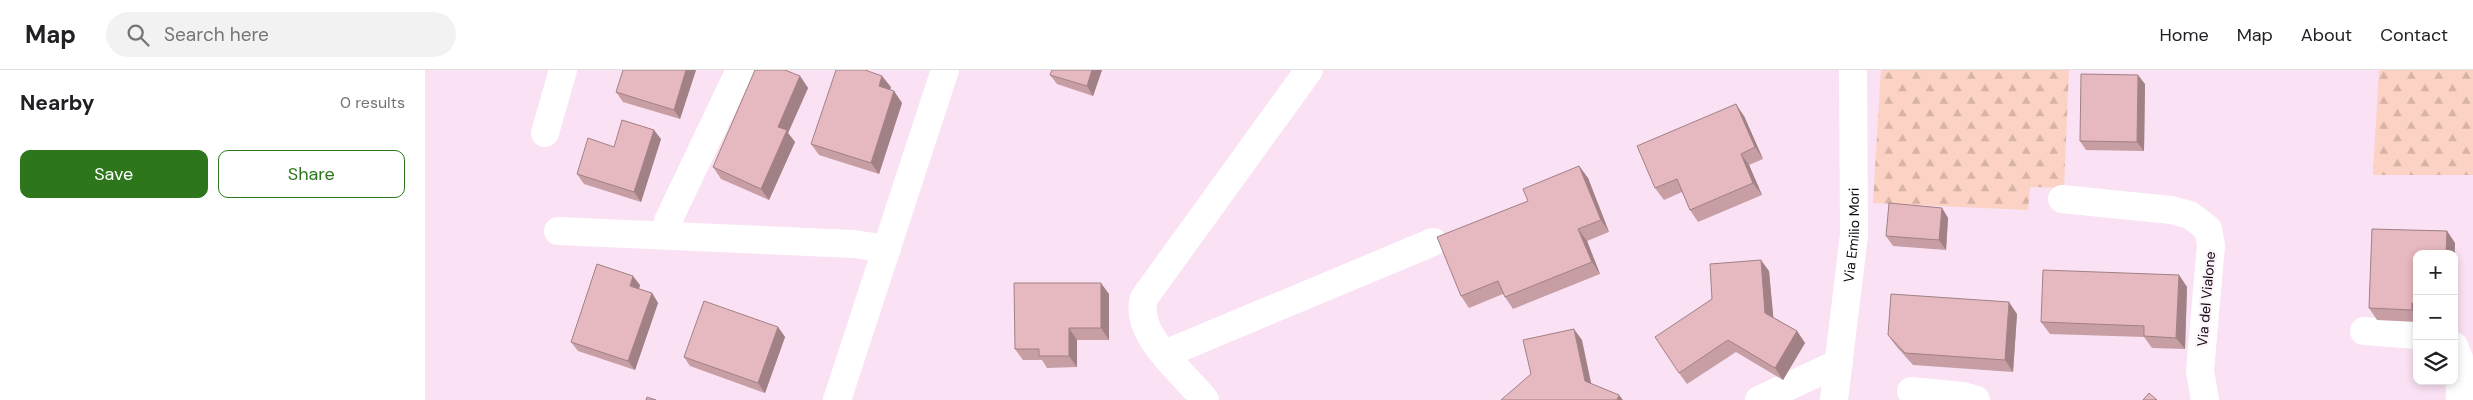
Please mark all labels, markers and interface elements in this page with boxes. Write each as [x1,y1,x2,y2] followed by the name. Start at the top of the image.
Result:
[106,12,456,57] search box
[25,19,76,50] text: Map
[124,21,152,49] icon: search
[164,22,269,47] text: Search here
[2159,23,2209,47] text: Home
[2237,23,2273,47] text: Map
[2301,23,2352,47] text: About
[2380,23,2448,47] text: Contact
[20,89,94,117] text: Nearby
[340,92,405,113] text: 0 results
[20,150,208,198] button: Save
[218,150,405,198] button: Share
[1839,188,1863,283] street label: Via Emilio Mori
[2413,250,2458,385] map controls
[2413,250,2458,295] button: +
[2193,251,2219,347] street label: Via del Vialone
[2413,295,2458,340] button: −
[2413,340,2458,385] button: layers

